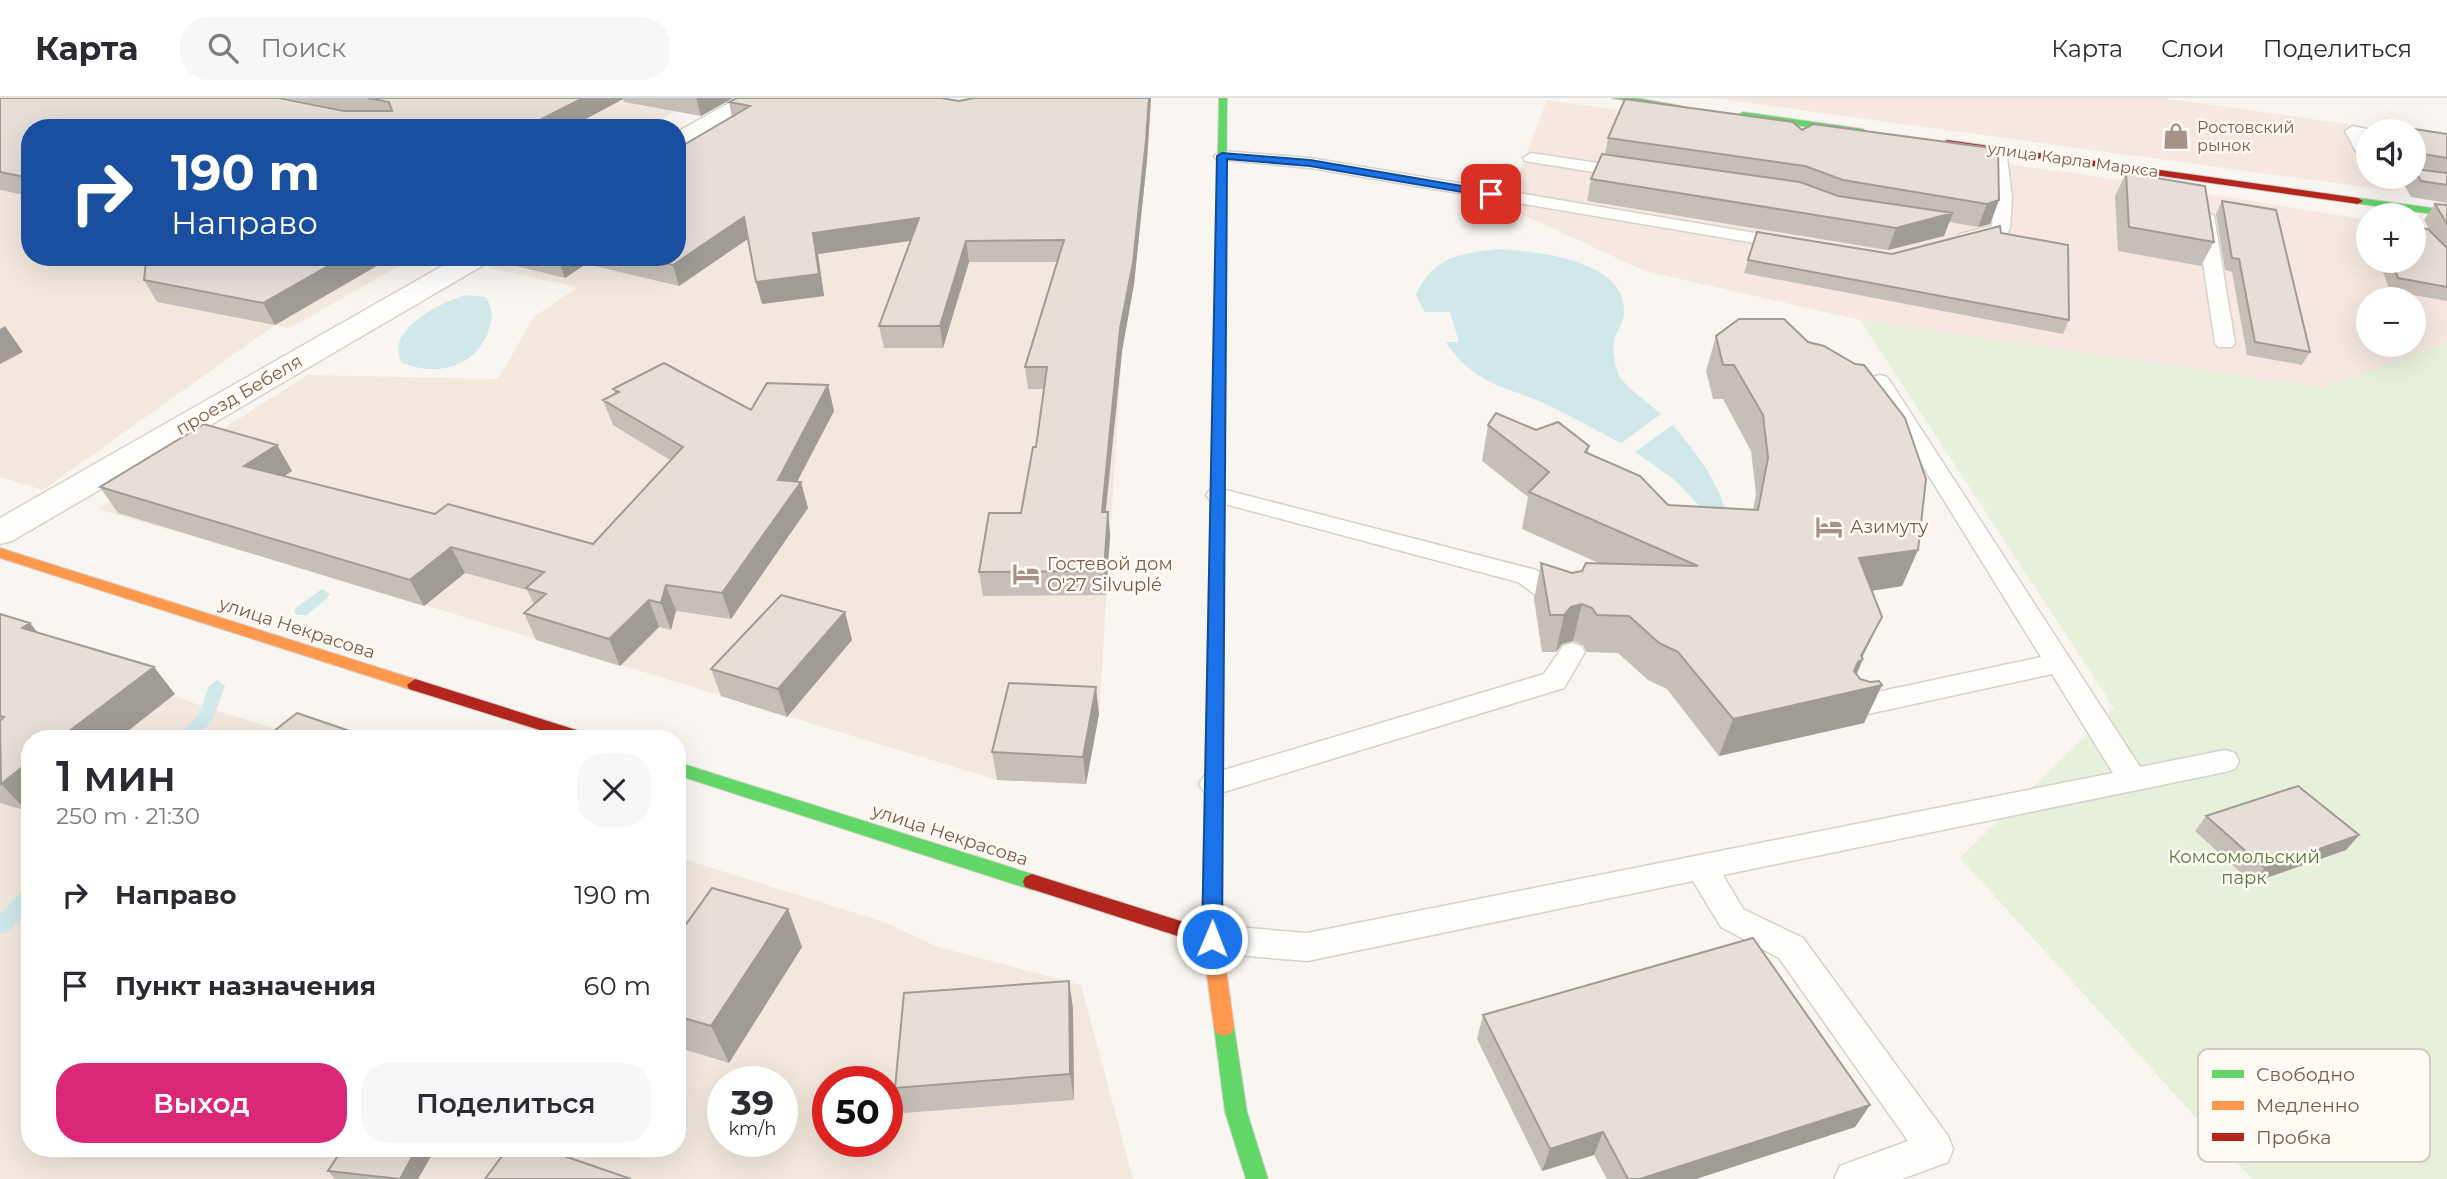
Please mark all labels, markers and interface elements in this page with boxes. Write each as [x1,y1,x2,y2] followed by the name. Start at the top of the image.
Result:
[180,17,670,80] search box
[35,28,138,68] text: Карта
[204,29,242,67] icon: search
[260,32,346,64] text: Поиск
[2051,34,2123,63] text: Карта
[2161,34,2225,63] text: Слои
[2263,34,2412,63] text: Поделиться
[2197,118,2295,155] place label: Ростовский рынок
[2356,119,2426,357] map controls
[2356,119,2426,189] button: sound
[2161,121,2191,151] shop icon: Ростовский рынок
[1985,138,2160,181] street label: улица Карла Маркса
[171,143,320,202] text: 190 m
[56,147,147,238] icon: right
[1461,164,1521,224] pin
[1472,175,1510,213] icon: arrive
[171,203,318,242] text: Направо
[2356,203,2426,273] button: +
[2356,287,2426,357] button: −
[172,350,306,440] street label: проезд Бебеля
[1814,512,1844,542] hotel icon: Азимуту
[1850,516,1928,538] place label: Азимуту
[1047,553,1173,596] place label: Гостевой дом O'27 Silvuplé
[1011,559,1041,589] hotel icon: Гостевой дом O'27 Silvuplé
[215,592,378,664] street label: улица Некрасова
[56,750,176,802] text: 1 мин
[577,753,651,827] button: close
[868,799,1031,871] street label: улица Некрасова
[56,802,200,830] text: 250 m · 21:30
[2168,846,2320,889] park label: Комсомольский парк
[56,876,94,914] icon: right
[115,879,236,911] text: Направо
[574,879,651,911] text: 190 m
[1175,902,1249,976] position arrow
[56,967,94,1005] icon: arrive
[115,970,376,1002] text: Пункт назначения
[584,970,651,1002] text: 60 m
[2198,1049,2430,1162] legend
[56,1063,347,1143] button: Выход
[361,1063,651,1143] button: Поделиться
[2256,1063,2355,1086] text: Свободно
[812,1066,903,1157] speed limit sign: 50
[731,1081,774,1124] text: 39
[2256,1094,2360,1117] text: Медленно
[728,1118,777,1140] text: km/h
[2256,1126,2331,1149] text: Пробка

